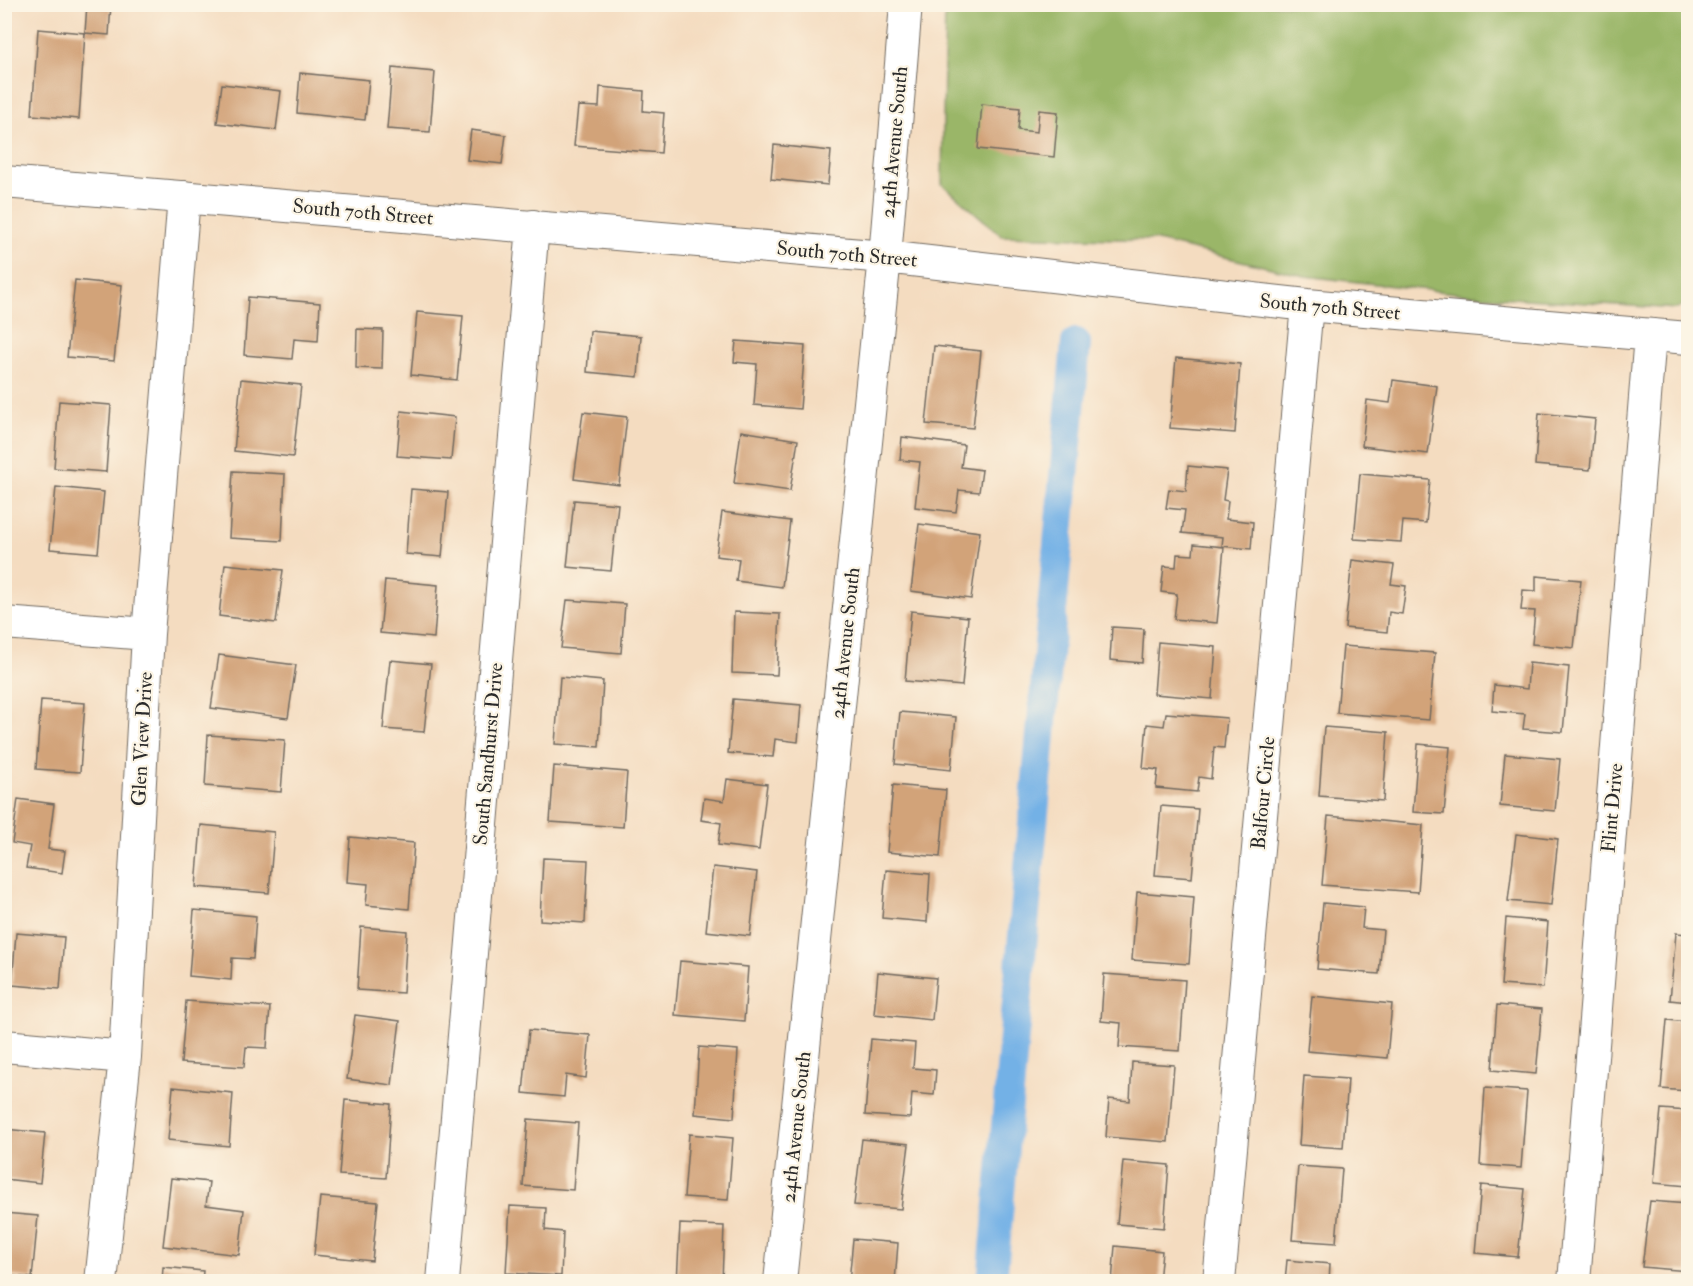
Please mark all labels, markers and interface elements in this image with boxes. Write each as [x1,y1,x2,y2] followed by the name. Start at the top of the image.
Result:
[875,65,913,219] street label: 24th Avenue South
[292,193,435,231] street label: South 70th Street
[776,235,919,273] street label: South 70th Street
[1259,288,1402,326] street label: South 70th Street
[825,565,865,720] street label: 24th Avenue South
[468,662,508,846] street label: South Sandhurst Drive
[126,671,158,807] street label: Glen View Drive
[1246,736,1280,850] street label: Balfour Circle
[1596,762,1628,854] street label: Flint Drive
[776,1049,816,1204] street label: 24th Avenue South

